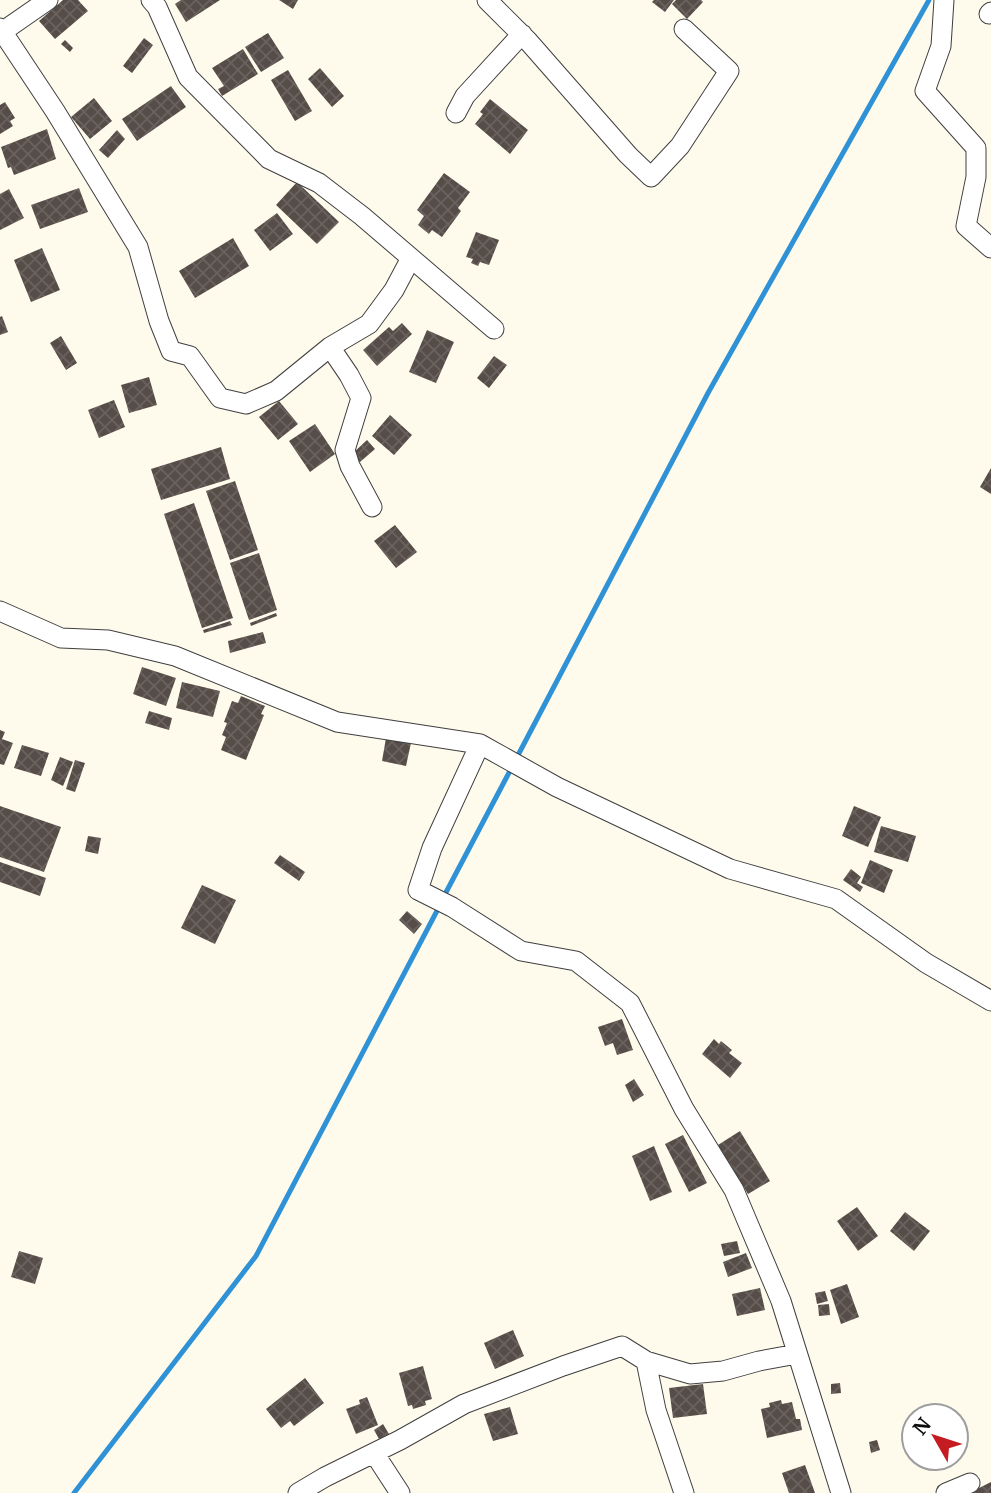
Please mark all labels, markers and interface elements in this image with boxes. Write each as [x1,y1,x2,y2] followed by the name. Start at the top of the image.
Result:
[900,1402,970,1472] north arrow
[908,1413,936,1440] text: N

